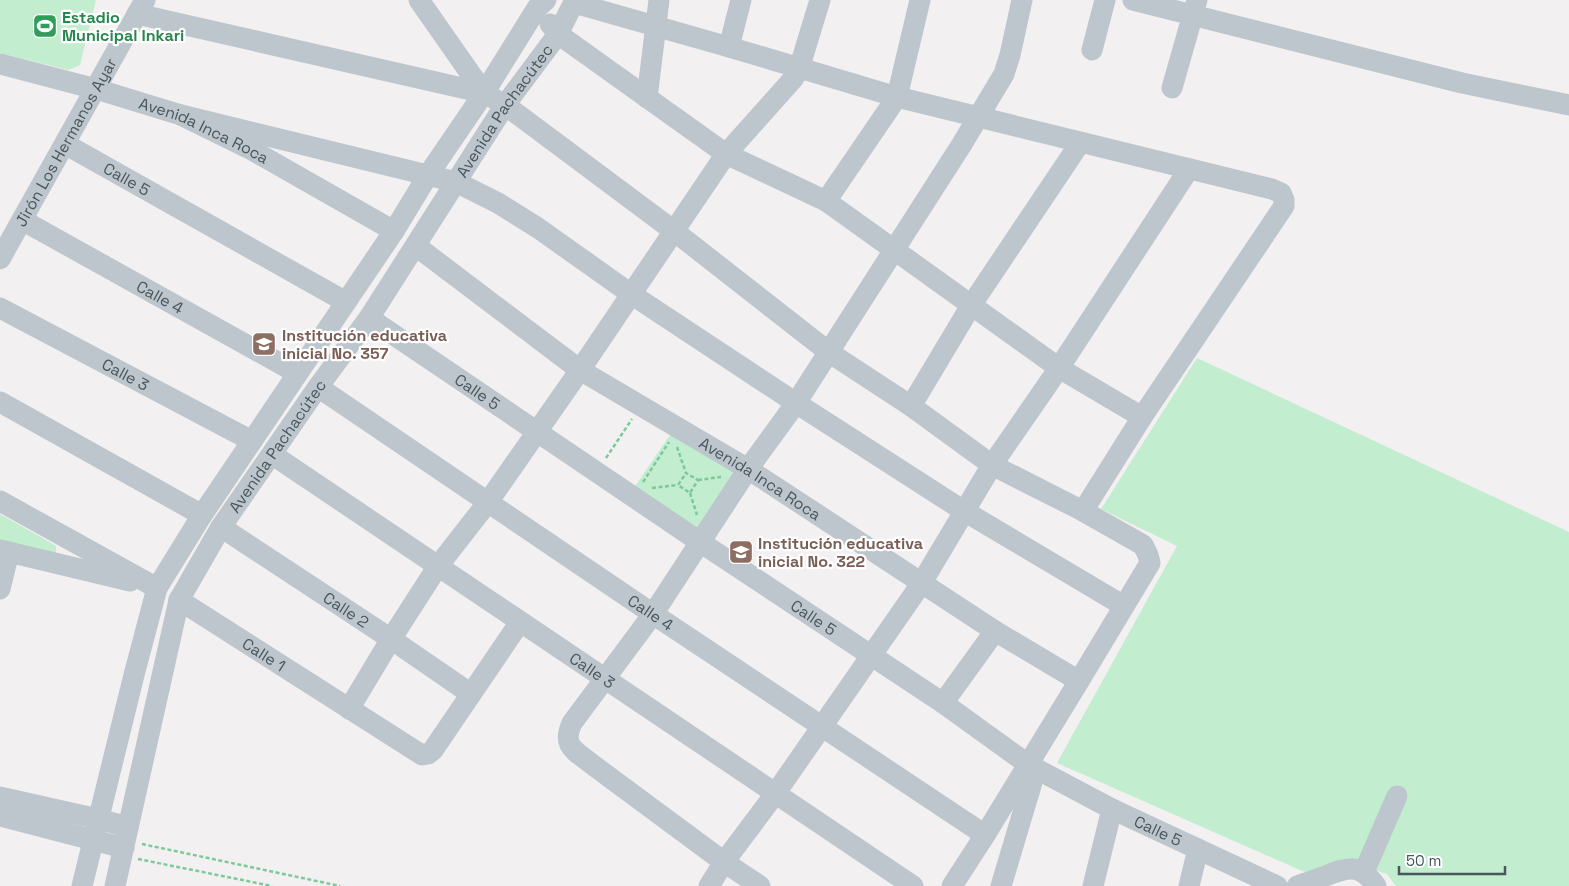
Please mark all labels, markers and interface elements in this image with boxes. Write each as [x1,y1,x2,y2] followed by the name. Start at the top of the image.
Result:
[62,7,184,46] place label: Estadio Municipal Inkari
[32,13,58,39] sports icon: Estadio Municipal Inkari
[451,40,557,181] street label: Avenida Pachacútec
[10,54,121,230] street label: Jirón Los Hermanos Ayar
[137,92,273,168] street label: Avenida Inca Roca
[100,157,154,200] street label: Calle 5
[133,275,187,318] street label: Calle 4
[282,325,447,364] place label: Institución educativa inicial No. 357
[251,331,277,357] school or university icon: Institución educativa inicial No. 357
[98,353,153,395] street label: Calle 3
[451,369,504,414] street label: Calle 5
[224,375,331,516] street label: Avenida Pachacútec
[695,432,825,525] street label: Avenida Inca Roca
[758,533,923,572] place label: Institución educativa inicial No. 322
[728,539,754,565] school or university icon: Institución educativa inicial No. 322
[319,587,373,632] street label: Calle 2
[624,590,678,635] street label: Calle 4
[787,595,841,640] street label: Calle 5
[238,633,290,676] street label: Calle 1
[565,647,619,693] street label: Calle 3
[1131,810,1185,851] street label: Calle 5
[1399,844,1505,876] scale bar
[1406,851,1441,870] text: 50 m

